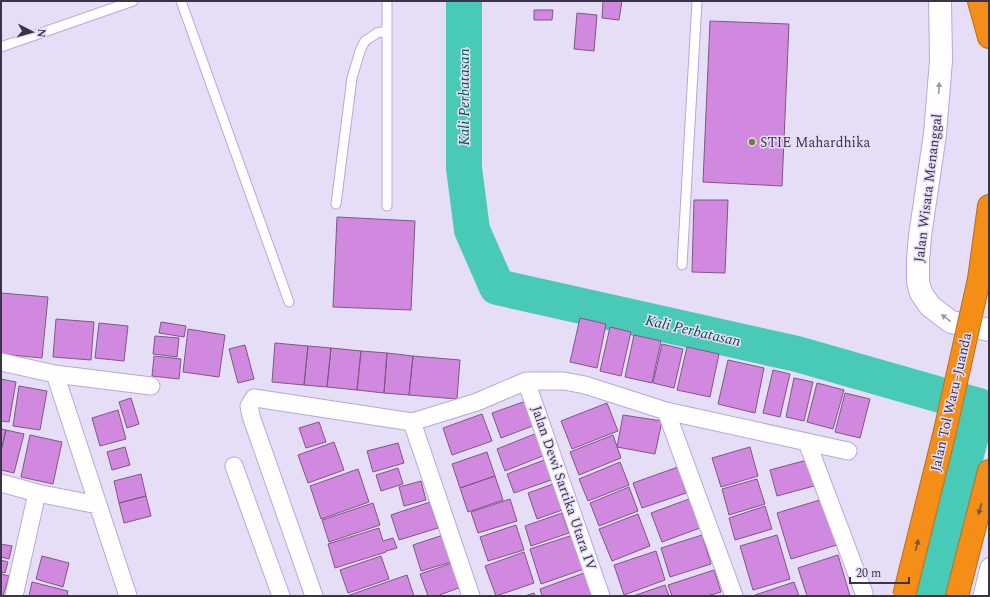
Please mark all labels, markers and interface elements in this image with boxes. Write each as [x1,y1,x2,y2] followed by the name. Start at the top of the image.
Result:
[12,12,52,52] north arrow
[33,28,50,38] text: N
[453,48,476,146] water label: Kali Perbatasan
[935,82,942,94] one-way arrow
[908,112,948,264] street label: Jalan Wisata Menanggal
[760,132,871,153] place label: STIE Mahardhika
[747,137,757,147] marker: STIE Mahardhika
[643,309,743,353] water label: Kali Perbatasan
[940,314,951,322] one-way arrow
[925,330,977,473] street label: Jalan Tol Waru–Juanda
[526,403,602,573] street label: Jalan Dewi Sartika Utara IV
[977,503,983,515] one-way arrow
[914,538,920,551] one-way arrow
[850,559,909,585] scale bar
[856,564,881,583] text: 20 m

